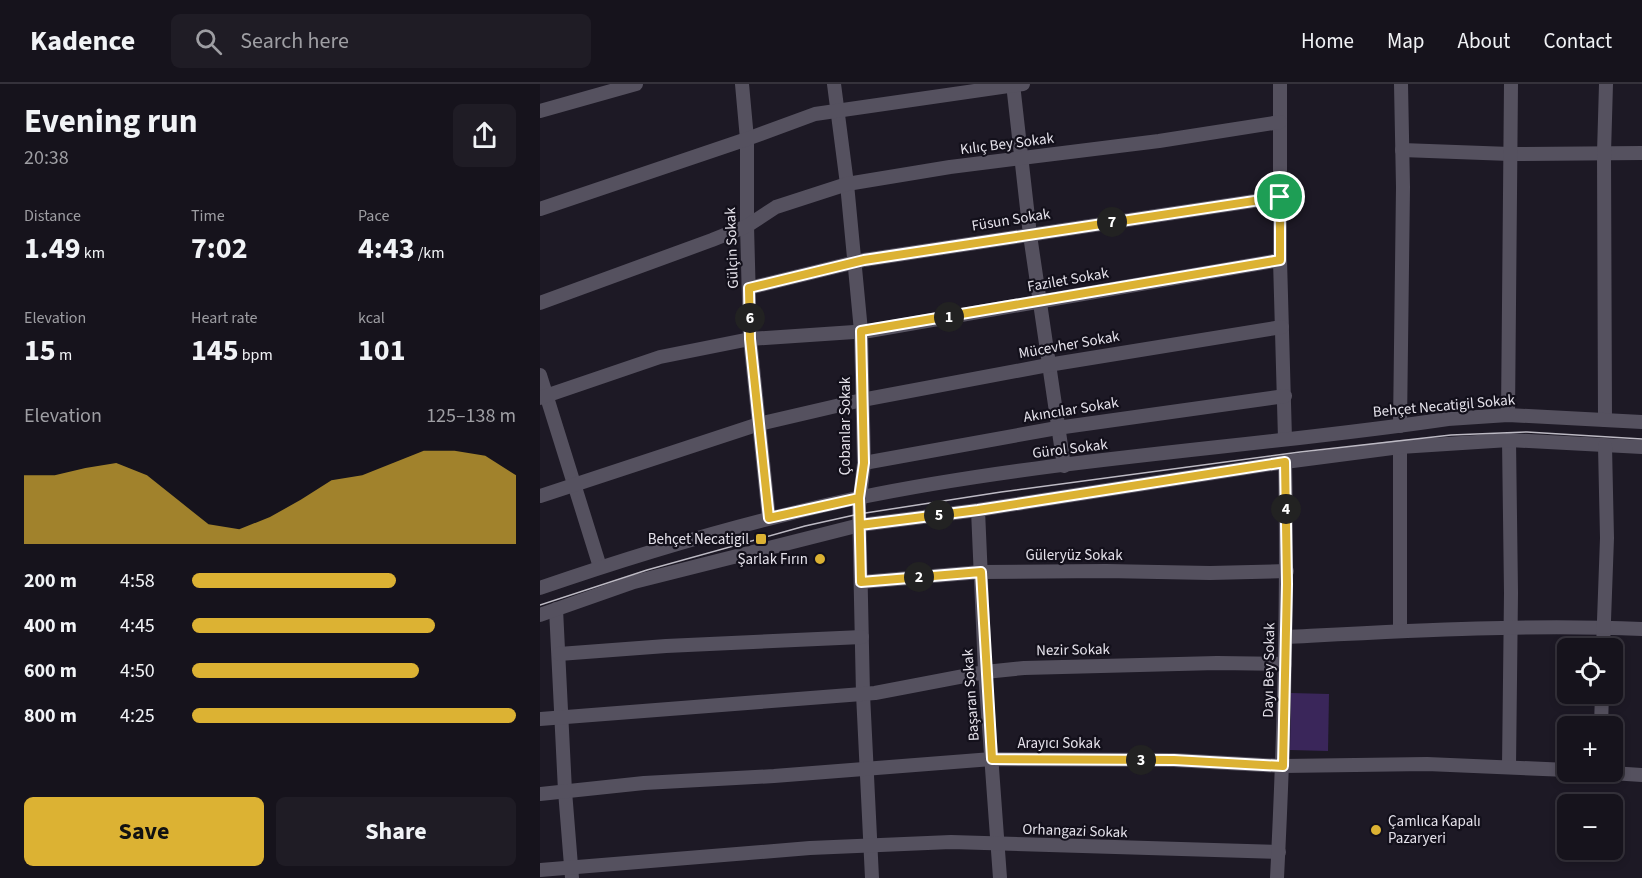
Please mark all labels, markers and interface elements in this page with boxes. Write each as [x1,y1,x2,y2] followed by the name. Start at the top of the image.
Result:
[171,14,591,68] search box
[30,21,135,61] text: Kadence
[192,25,225,58] icon: search
[240,25,349,57] text: Search here
[1301,26,1354,56] text: Home
[1387,26,1425,56] text: Map
[1458,26,1510,56] text: About
[1543,26,1612,56] text: Contact
[24,98,198,145] text: Evening run
[453,104,516,167] button: share
[959,128,1056,160] street label: Kılıç Bey Sokak
[24,144,69,172] text: 20:38
[1254,171,1305,222] pin
[1263,180,1296,213] icon: arrive
[970,203,1052,237] street label: Füsun Sokak
[24,205,81,227] text: Distance
[191,205,225,227] text: Time
[358,205,389,227] text: Pace
[720,206,744,289] street label: Gülçin Sokak
[1097,207,1127,237] pin: 7
[1108,211,1116,233] text: 7
[24,227,81,270] text: 1.49
[191,227,248,270] text: 7:02
[358,227,415,270] text: 4:43
[81,242,105,264] text: km
[415,242,445,264] text: /km
[1026,262,1111,297] street label: Fazilet Sokak
[934,302,964,332] pin: 1
[735,303,765,333] pin: 6
[945,306,953,328] text: 1
[24,307,86,329] text: Elevation
[191,307,258,329] text: Heart rate
[358,307,385,329] text: kcal
[746,307,754,329] text: 6
[1017,326,1122,364] street label: Mücevher Sokak
[24,329,56,372] text: 15
[191,329,239,372] text: 145
[358,329,406,372] text: 101
[56,344,72,366] text: m
[239,344,273,366] text: bpm
[835,376,856,475] street label: Çobanlar Sokak
[1372,389,1517,423] street label: Behçet Necatigil Sokak
[1022,392,1121,428] street label: Akıncılar Sokak
[24,402,102,430] text: Elevation
[426,402,516,430] text: 125–138 m
[1031,434,1109,464] street label: Gürol Sokak
[1271,494,1301,524] pin: 4
[1282,498,1290,520] text: 4
[924,500,954,530] pin: 5
[935,504,943,526] text: 5
[648,529,749,550] place label: Behçet Necatigil
[754,532,768,546] marker: Behçet Necatigil
[1025,545,1123,566] street label: Güleryüz Sokak
[737,549,808,570] place label: Şarlak Fırın
[813,552,827,566] marker: Şarlak Fırın
[904,562,934,592] pin: 2
[915,566,923,588] text: 2
[24,567,77,595] text: 200 m
[120,567,155,595] text: 4:58
[24,612,77,640] text: 400 m
[120,612,155,640] text: 4:45
[1258,622,1280,718] street label: Dayı Bey Sokak
[1557,638,1623,860] map controls
[1557,638,1623,704] button: locate
[1036,639,1111,661] street label: Nezir Sokak
[957,648,985,742] street label: Başaran Sokak
[24,657,77,685] text: 600 m
[120,657,155,685] text: 4:50
[24,702,77,730] text: 800 m
[120,702,155,730] text: 4:25
[1557,716,1623,782] button: +
[1017,733,1101,754] street label: Arayıcı Sokak
[1126,745,1156,775] pin: 3
[1137,749,1145,771] text: 3
[1557,794,1623,860] button: −
[24,797,264,866] button: Save
[276,797,516,866] button: Share
[1388,811,1481,849] place label: Çamlıca Kapalı Pazaryeri
[1022,819,1129,843] street label: Orhangazi Sokak
[1369,823,1383,837] marker: Çamlıca Kapalı Pazaryeri

